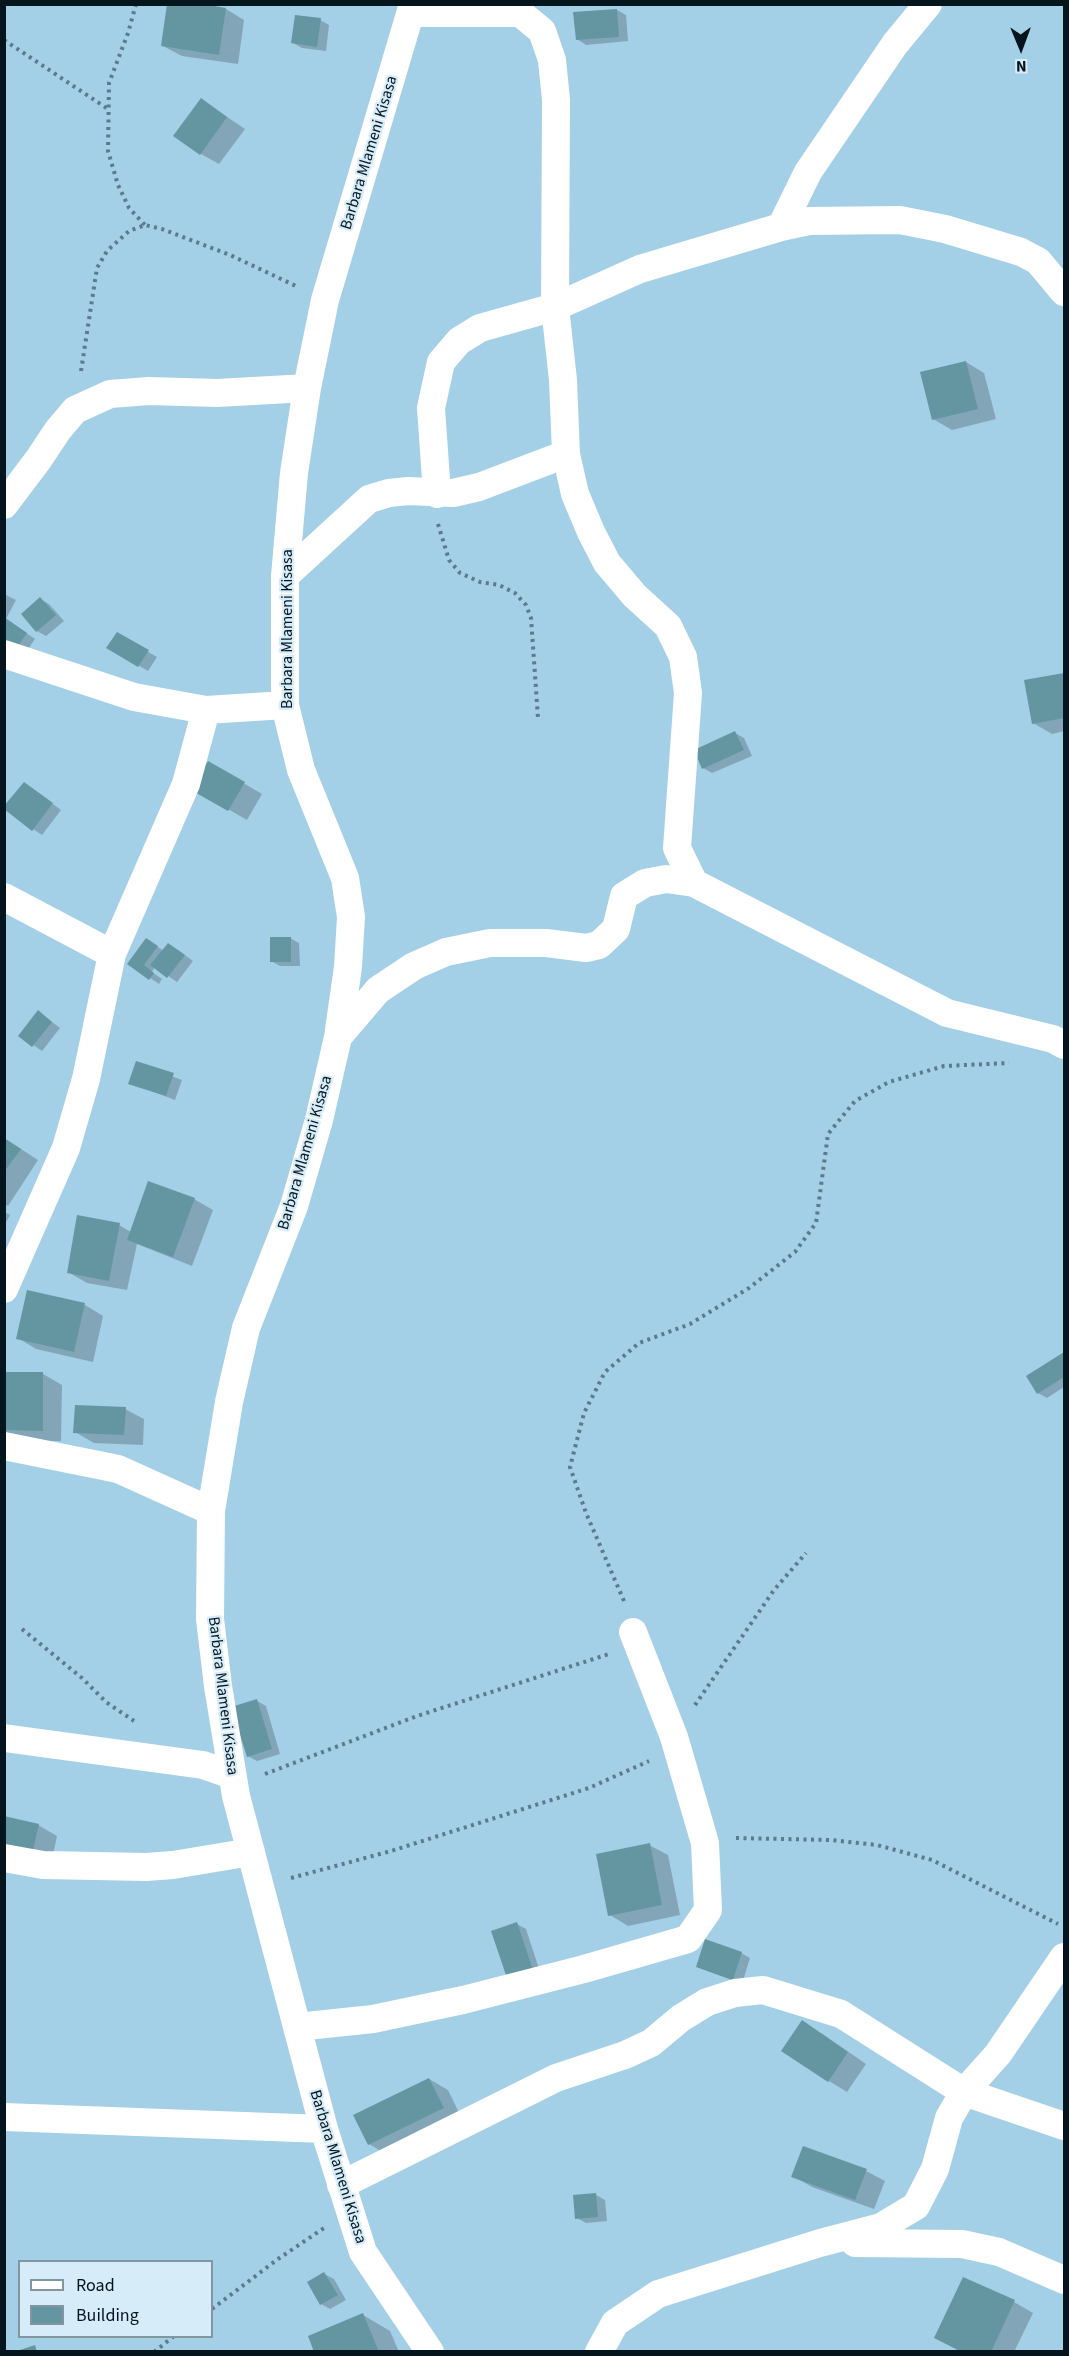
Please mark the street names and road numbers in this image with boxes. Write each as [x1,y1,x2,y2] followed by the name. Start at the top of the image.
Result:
[337,74,403,232] street label: Barbara Mlameni Kisasa
[278,549,298,709] street label: Barbara Mlameni Kisasa
[275,1074,337,1232] street label: Barbara Mlameni Kisasa
[203,1616,241,1776] street label: Barbara Mlameni Kisasa
[304,2088,370,2246] street label: Barbara Mlameni Kisasa

